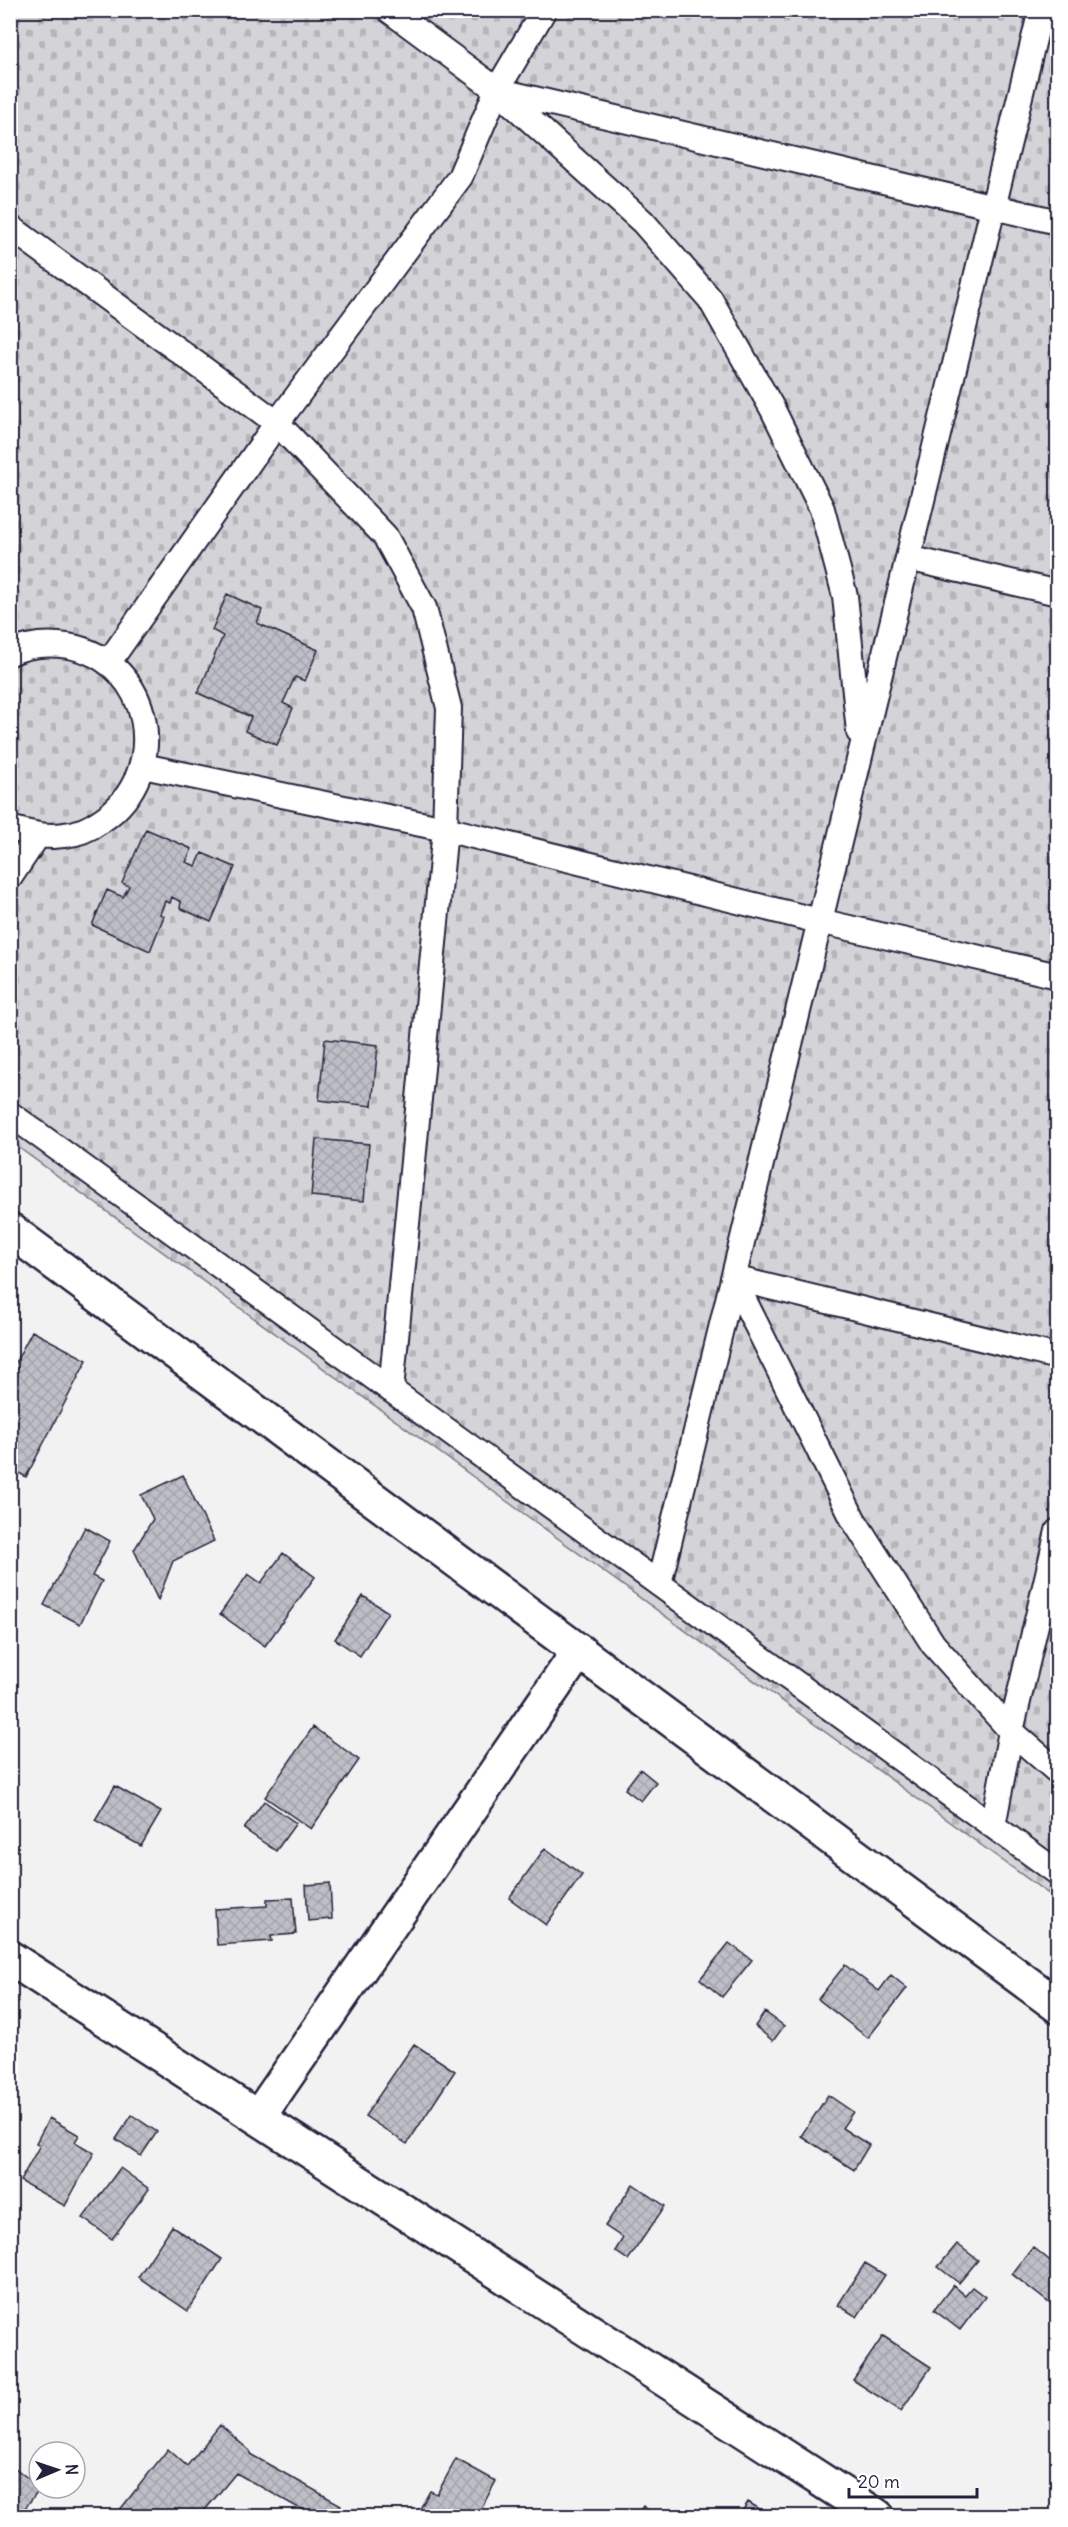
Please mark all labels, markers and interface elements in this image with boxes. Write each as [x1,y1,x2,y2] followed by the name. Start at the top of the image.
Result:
[27,2440,87,2500] north arrow
[849,2461,976,2499] scale bar
[62,2464,82,2475] text: N
[858,2470,900,2493] text: 20 m

